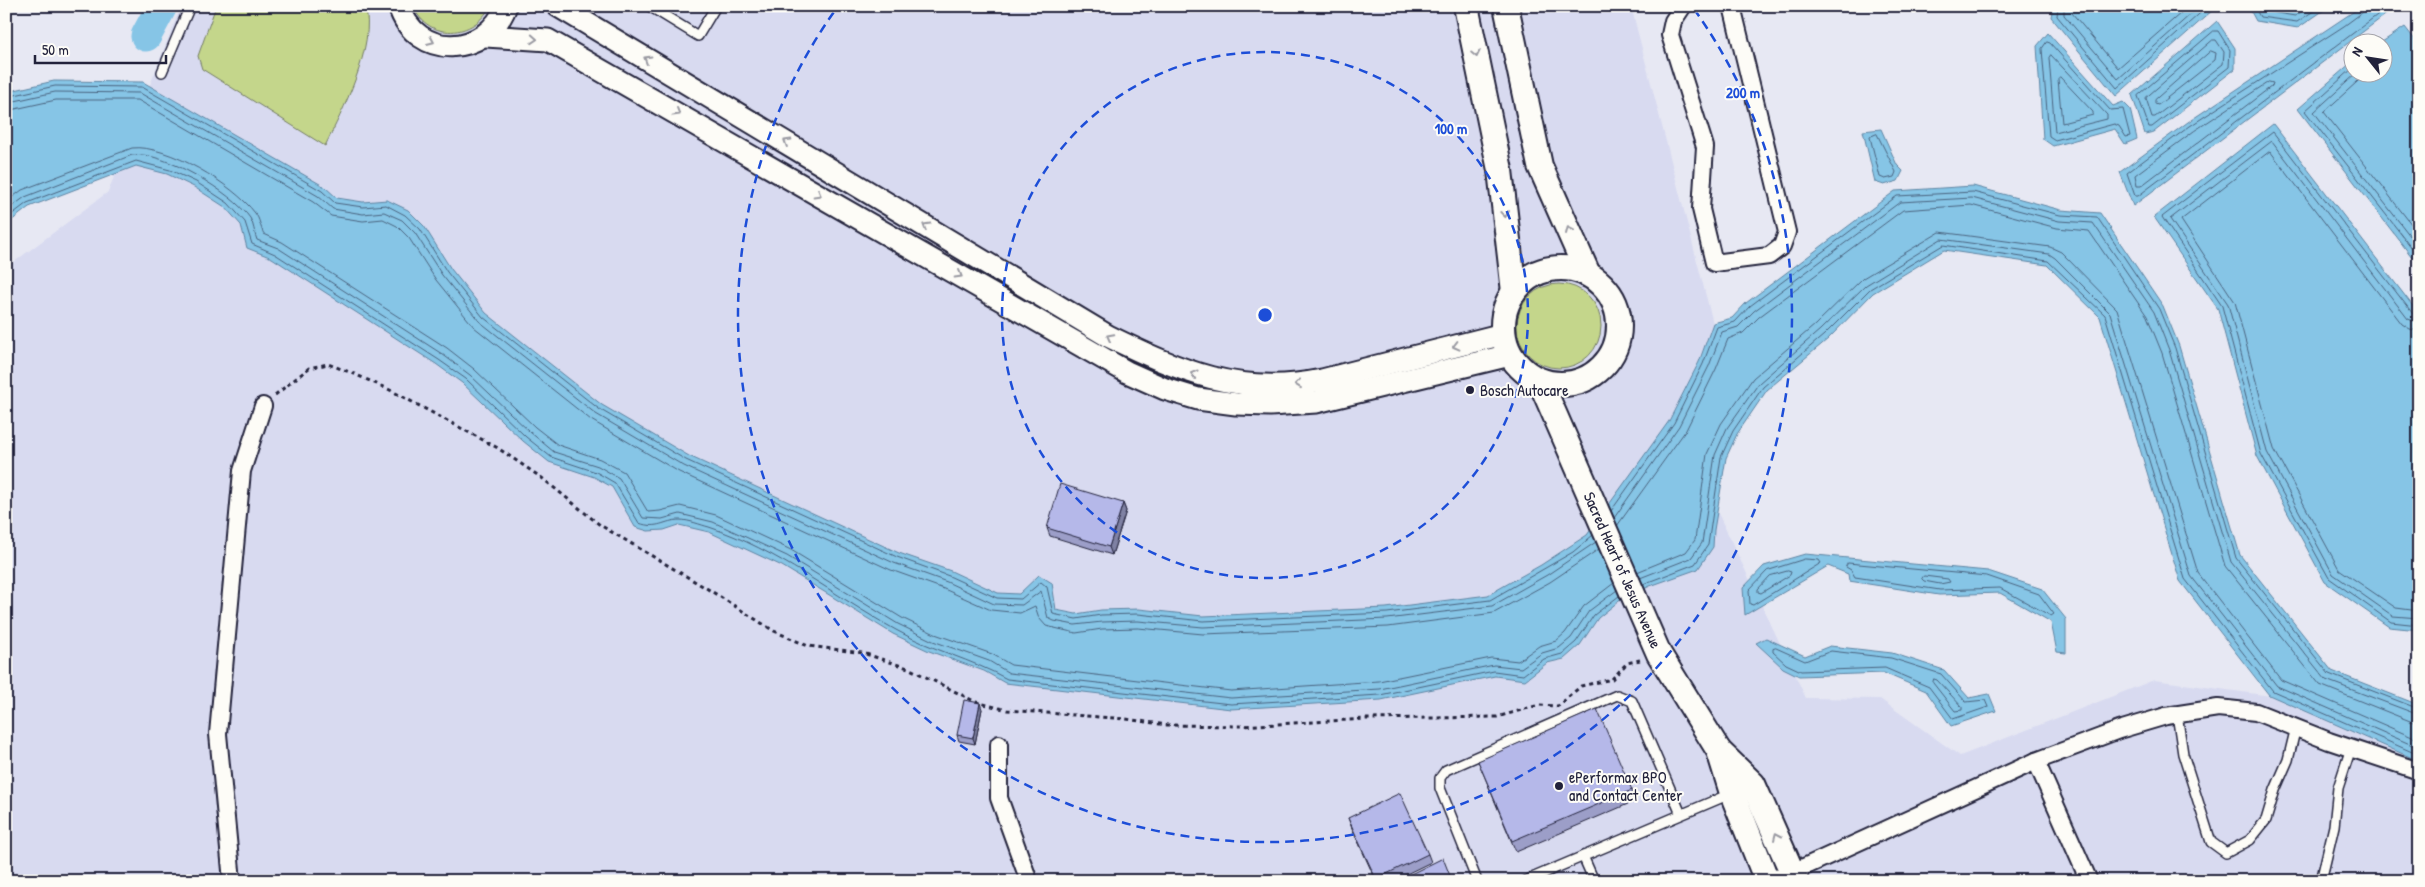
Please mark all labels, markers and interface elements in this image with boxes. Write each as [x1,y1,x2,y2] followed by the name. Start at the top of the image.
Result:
[35,32,166,64] scale bar
[2342,32,2392,82] north arrow
[530,33,538,44] one-way arrow
[426,35,435,46] one-way arrow
[42,39,69,60] text: 50 m
[2346,43,2367,59] text: N
[1470,50,1481,58] one-way arrow
[644,56,653,66] one-way arrow
[1726,82,1760,103] text: 200 m
[672,107,681,117] one-way arrow
[1435,118,1467,139] text: 100 m
[783,139,792,149] one-way arrow
[813,188,822,198] one-way arrow
[1499,210,1510,218] one-way arrow
[923,223,932,233] one-way arrow
[1564,226,1575,235] one-way arrow
[954,269,963,279] one-way arrow
[1256,306,1274,324] centre of rings
[1106,333,1115,343] one-way arrow
[1451,340,1460,351] one-way arrow
[1189,369,1198,380] one-way arrow
[1294,378,1302,389] one-way arrow
[1480,379,1569,401] place label: Bosch Autocare
[1464,384,1476,396] marker: Bosch Autocare
[1579,488,1668,652] street label: Sacred Heart of Jesus Avenue
[1569,766,1682,806] place label: ePerformax BPO and Contact Center
[1553,780,1565,792] marker: ePerformax BPO and Contact Center
[1772,832,1783,841] one-way arrow

